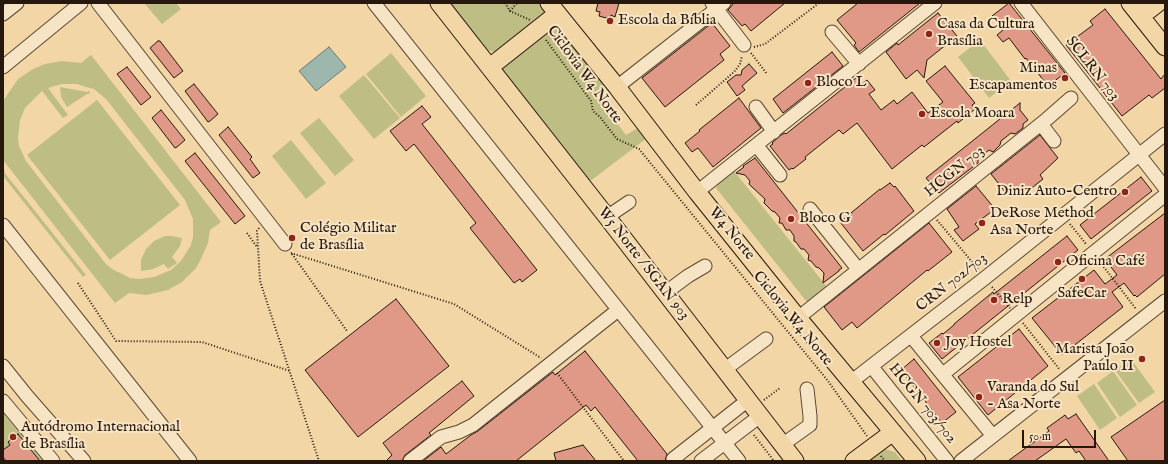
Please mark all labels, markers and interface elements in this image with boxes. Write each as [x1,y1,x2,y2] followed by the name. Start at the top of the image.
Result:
[618,12,716,30] place label: Escola da Bíblia
[605,16,615,26] marker: Escola da Bíblia
[937,16,1035,51] place label: Casa da Cultura Brasília
[542,23,626,127] street label: Ciclovia W4 Norte
[924,29,934,39] marker: Casa da Cultura Brasília
[1061,33,1123,105] street label: SCLRN 703
[969,60,1057,95] place label: Minas Escapamentos
[1060,73,1070,83] marker: Minas Escapamentos
[816,74,866,92] place label: Bloco L
[803,78,813,88] marker: Bloco L
[930,105,1014,123] place label: Escola Moara
[917,109,927,119] marker: Escola Moara
[922,142,988,202] street label: HCGN 703
[996,183,1117,201] place label: Diniz Auto-Centro
[1120,187,1130,197] marker: Diniz Auto-Centro
[593,204,693,324] street label: W5 Norte / SGAN 903
[704,204,758,264] street label: W4 Norte
[990,205,1094,240] place label: DeRose Method Asa Norte
[799,210,851,228] place label: Bloco G
[786,214,796,224] marker: Bloco G
[977,218,987,228] marker: DeRose Method Asa Norte
[300,220,396,255] place label: Colégio Militar de Brasília
[287,233,297,243] marker: Colégio Militar de Brasília
[913,250,991,316] street label: CRN 702/703
[1066,253,1145,271] place label: Oficina Café
[1053,257,1063,267] marker: Oficina Café
[748,268,836,370] street label: Ciclovia W4 Norte
[1077,274,1087,284] marker: SafeCar
[1057,285,1107,303] place label: SafeCar
[1002,291,1032,309] place label: Relp
[989,295,999,305] marker: Relp
[945,334,1011,352] place label: Joy Hostel
[932,338,942,348] marker: Joy Hostel
[1055,341,1134,376] place label: Marista João Paulo II
[1137,354,1147,364] marker: Marista João Paulo II
[884,360,960,448] street label: HCGN 703/702
[987,379,1079,414] place label: Varanda do Sul - Asa Norte
[974,392,984,402] marker: Varanda do Sul - Asa Norte
[21,419,180,454] place label: Autódromo Internacional de Brasília
[1024,422,1098,448] scale bar
[1029,429,1051,444] text: 50 m
[8,432,18,442] marker: Autódromo Internacional de Brasília

